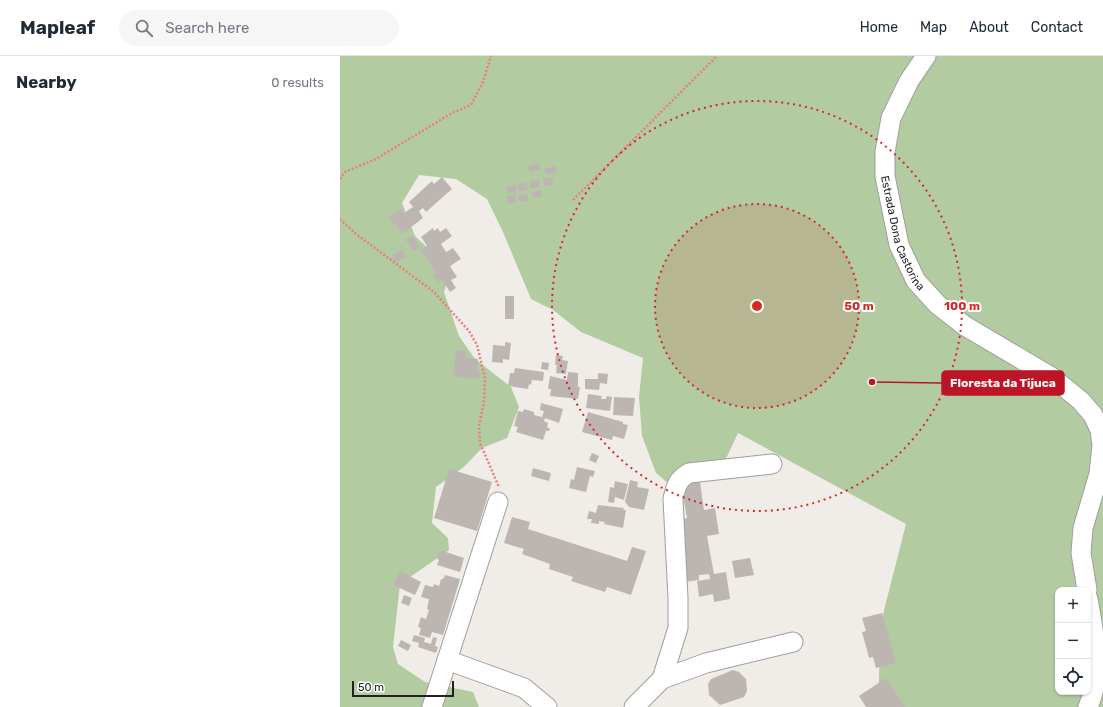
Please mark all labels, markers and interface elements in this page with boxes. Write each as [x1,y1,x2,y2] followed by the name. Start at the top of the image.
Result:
[119,10,399,46] search box
[20,16,95,39] text: Mapleaf
[133,17,155,39] icon: search
[165,19,249,37] text: Search here
[860,19,898,36] text: Home
[920,19,947,36] text: Map
[969,19,1009,36] text: About
[1031,19,1083,36] text: Contact
[16,72,77,92] text: Nearby
[271,75,324,90] text: 0 results
[879,174,928,293] street label: Estrada Dona Castorina
[750,299,764,313] centre of rings
[844,299,874,313] text: 50 m
[944,299,980,313] text: 100 m
[942,371,1064,395] callout: Floresta da Tijuca
[950,376,1056,390] text: Floresta da Tijuca
[1055,587,1091,695] map controls
[1055,587,1091,623] button: +
[1055,623,1091,659] button: −
[1055,659,1091,695] button: locate
[352,679,454,698] scale bar
[358,681,384,694] text: 50 m

